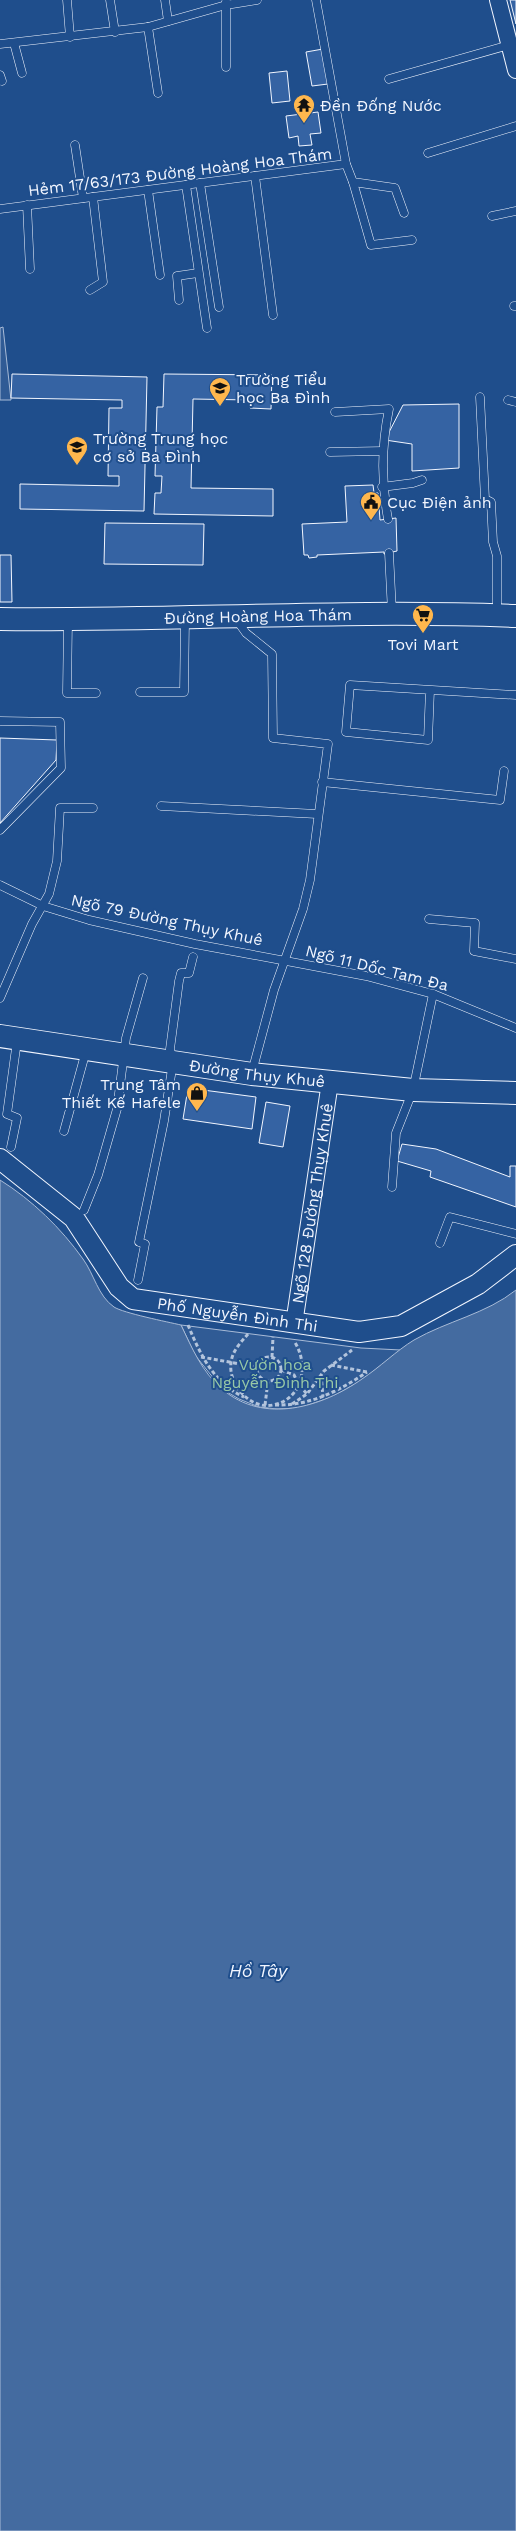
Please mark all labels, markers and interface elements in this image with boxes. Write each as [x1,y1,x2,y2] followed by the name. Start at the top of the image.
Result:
[292,93,316,124] temple icon: Đền Đống Nước
[320,96,442,115] place label: Đền Đống Nước
[27,144,333,200] street label: Hẻm 17/63/173 Đường Hoàng Hoa Thám
[236,370,330,407] place label: Trường Tiểu học Ba Đình
[208,376,232,407] school or university icon: Trường Tiểu học Ba Đình
[93,429,228,466] place label: Trường Trung học cơ sở Ba Đình
[65,435,89,466] school or university icon: Trường Trung học cơ sở Ba Đình
[359,490,383,521] public building icon: Cục Điện ảnh
[387,493,492,512] place label: Cục Điện ảnh
[411,603,435,634] supermarket icon: Tovi Mart
[164,605,352,627] street label: Đường Hoàng Hoa Thám
[388,635,459,654] place label: Tovi Mart
[69,890,265,950] street label: Ngõ 79 Đường Thụy Khuê
[304,941,450,995] street label: Ngõ 11 Dốc Tam Đa
[188,1055,326,1091] street label: Đường Thụy Khuê
[62,1075,181,1112] place label: Trung Tâm Thiết Kế Hafele
[185,1081,209,1112] shop icon: Trung Tâm Thiết Kế Hafele
[288,1102,336,1305] street label: Ngõ 128 Đường Thụy Khuê
[156,1293,319,1335] street label: Phố Nguyễn Đình Thi
[211,1355,339,1392] park label: Vườn hoa Nguyễn Đình Thi
[229,1960,289,1981] water label: Hồ Tây

